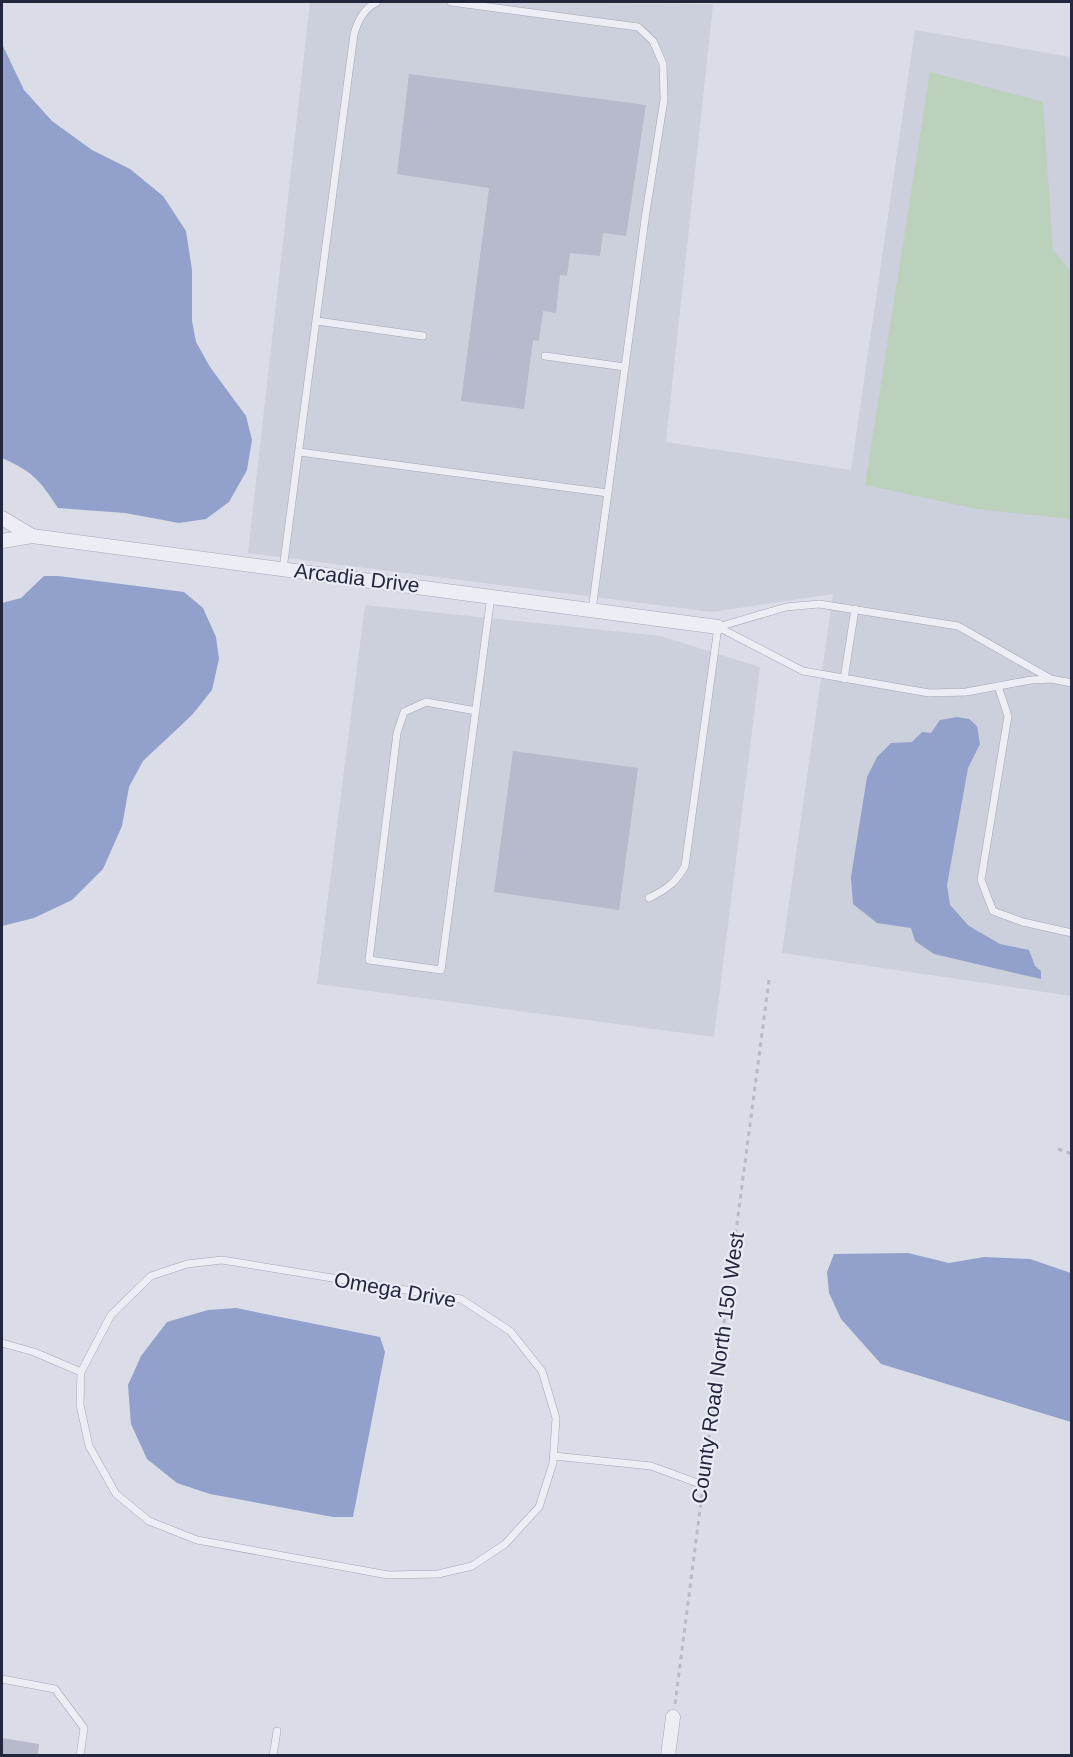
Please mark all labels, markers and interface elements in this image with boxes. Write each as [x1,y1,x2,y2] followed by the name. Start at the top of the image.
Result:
[293,558,421,597] street label: Arcadia Drive
[687,1231,748,1505] street label: County Road North 150 West
[332,1267,458,1312] street label: Omega Drive

